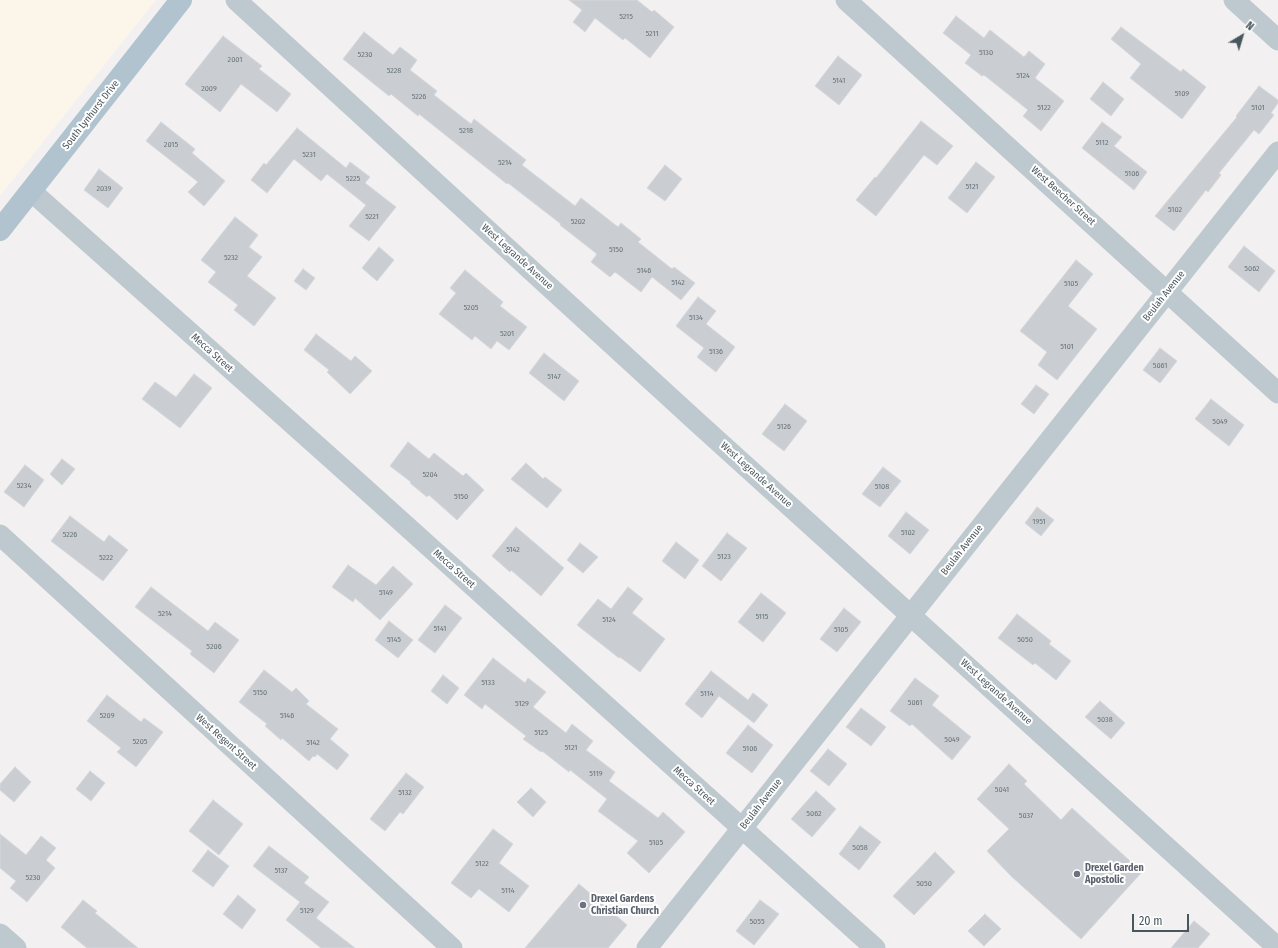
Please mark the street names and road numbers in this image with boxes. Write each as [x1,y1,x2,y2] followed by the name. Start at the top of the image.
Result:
[60,78,122,152] street label: South Lynhurst Drive
[1028,164,1098,228] street label: West Beecher Street
[479,222,555,292] street label: West Legrande Avenue
[1141,268,1187,324] street label: Beulah Avenue
[189,331,235,375] street label: Mecca Street
[718,440,794,510] street label: West Legrande Avenue
[939,522,985,578] street label: Beulah Avenue
[431,547,477,591] street label: Mecca Street
[958,657,1034,727] street label: West Legrande Avenue
[193,712,259,772] street label: West Regent Street
[671,764,717,808] street label: Mecca Street
[738,776,784,832] street label: Beulah Avenue

